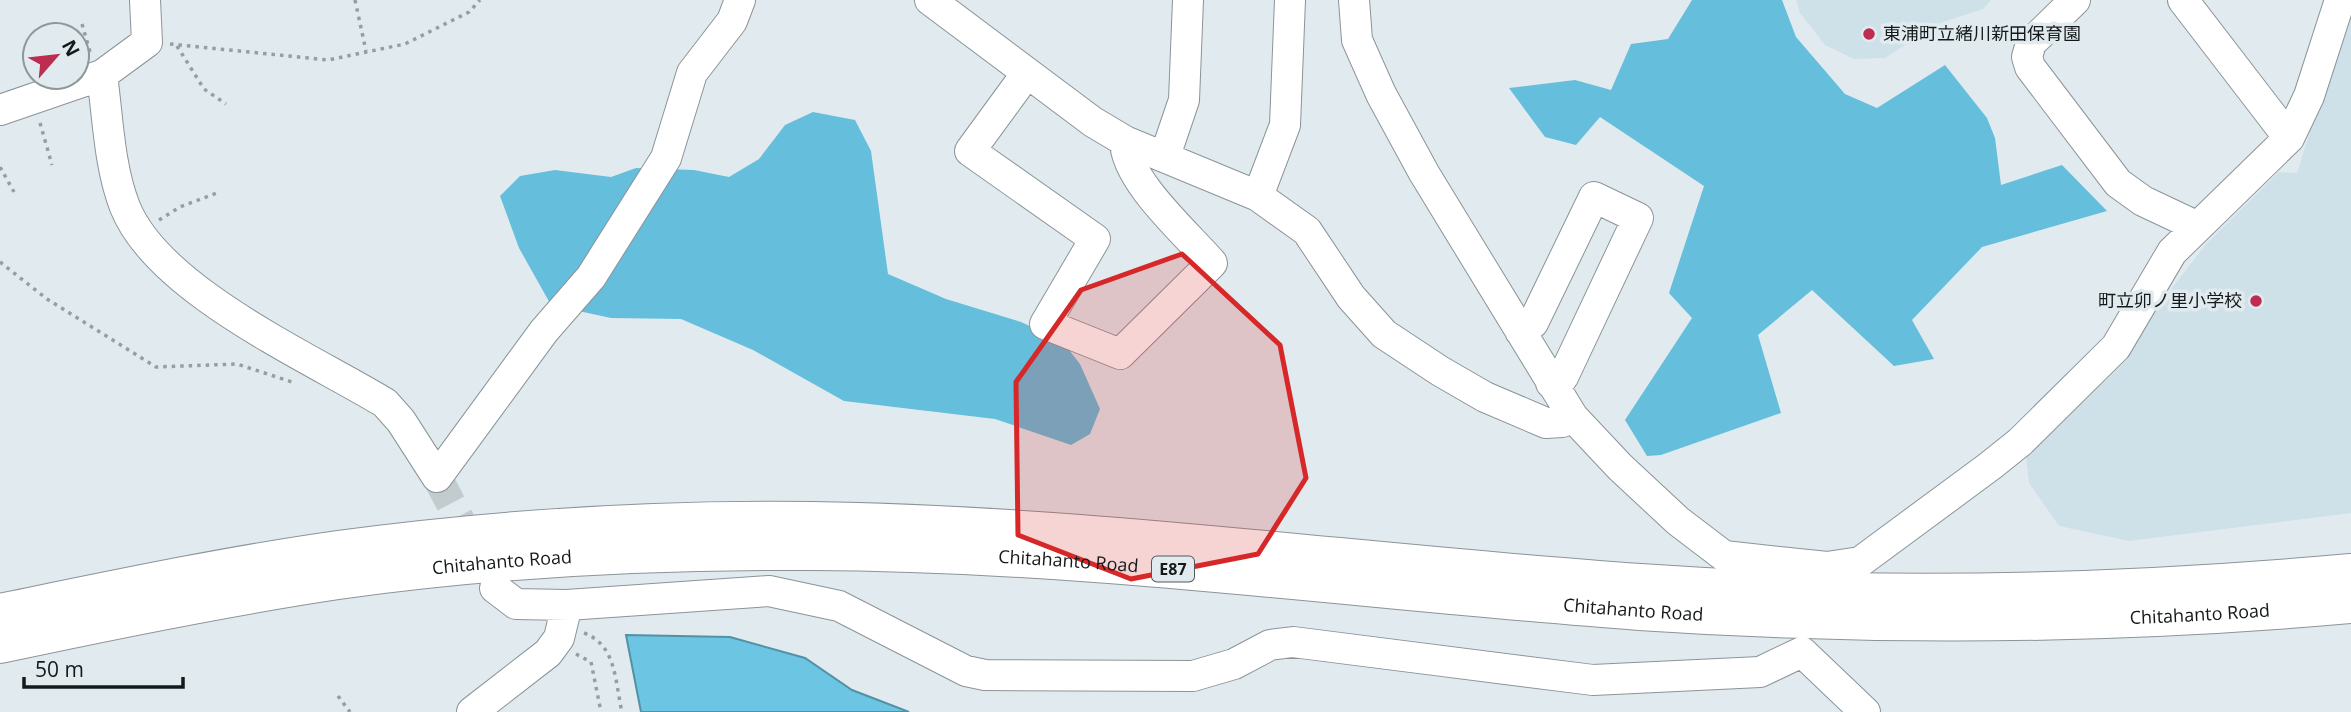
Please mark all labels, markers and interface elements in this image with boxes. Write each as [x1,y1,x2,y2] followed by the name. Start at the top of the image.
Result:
[21,21,91,91] north arrow
[1883,21,2081,45] place label: 東浦町立緒川新田保育園
[1861,26,1877,42] marker: 東浦町立緒川新田保育園
[56,35,86,61] text: N
[2098,288,2242,312] place label: 町立卯ノ里小学校
[2248,293,2264,309] marker: 町立卯ノ里小学校
[431,544,573,579] street label: Chitahanto Road
[998,544,1139,577] street label: Chitahanto Road
[1152,556,1194,582] road number: E87
[1562,592,1704,626] street label: Chitahanto Road
[2129,597,2271,629] street label: Chitahanto Road
[24,646,184,690] scale bar
[35,655,84,683] text: 50 m

